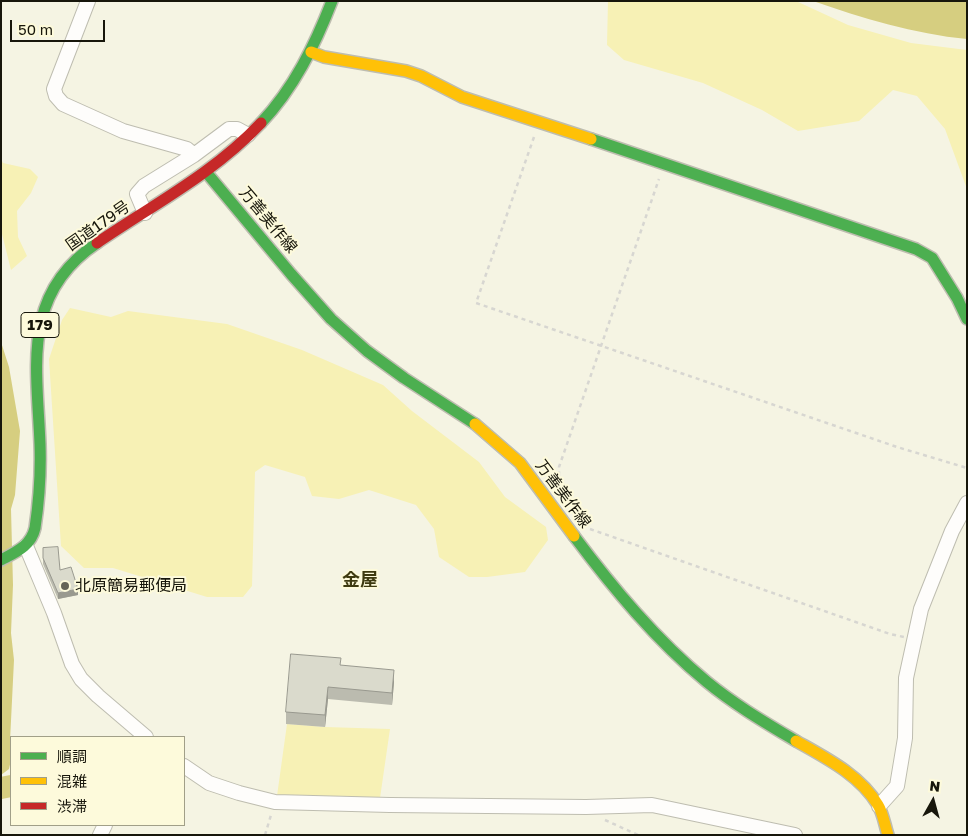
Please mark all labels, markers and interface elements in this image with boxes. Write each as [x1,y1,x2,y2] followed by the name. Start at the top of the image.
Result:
[12,10,108,42] scale bar
[18,20,53,38] text: 50 m
[235,183,301,257] street label: 万善美作線
[62,197,134,255] street label: 国道179号
[21,312,59,338] road number: 179
[531,456,595,532] street label: 万善美作線
[342,569,378,591] district label: 金屋
[75,576,187,596] place label: 北原簡易郵便局
[59,580,71,592] marker: 北原簡易郵便局
[10,736,185,826] legend
[57,747,87,765] text: 順調
[57,772,87,790] text: 混雑
[908,776,958,826] north arrow
[929,777,941,795] text: N
[57,797,87,815] text: 渋滞

